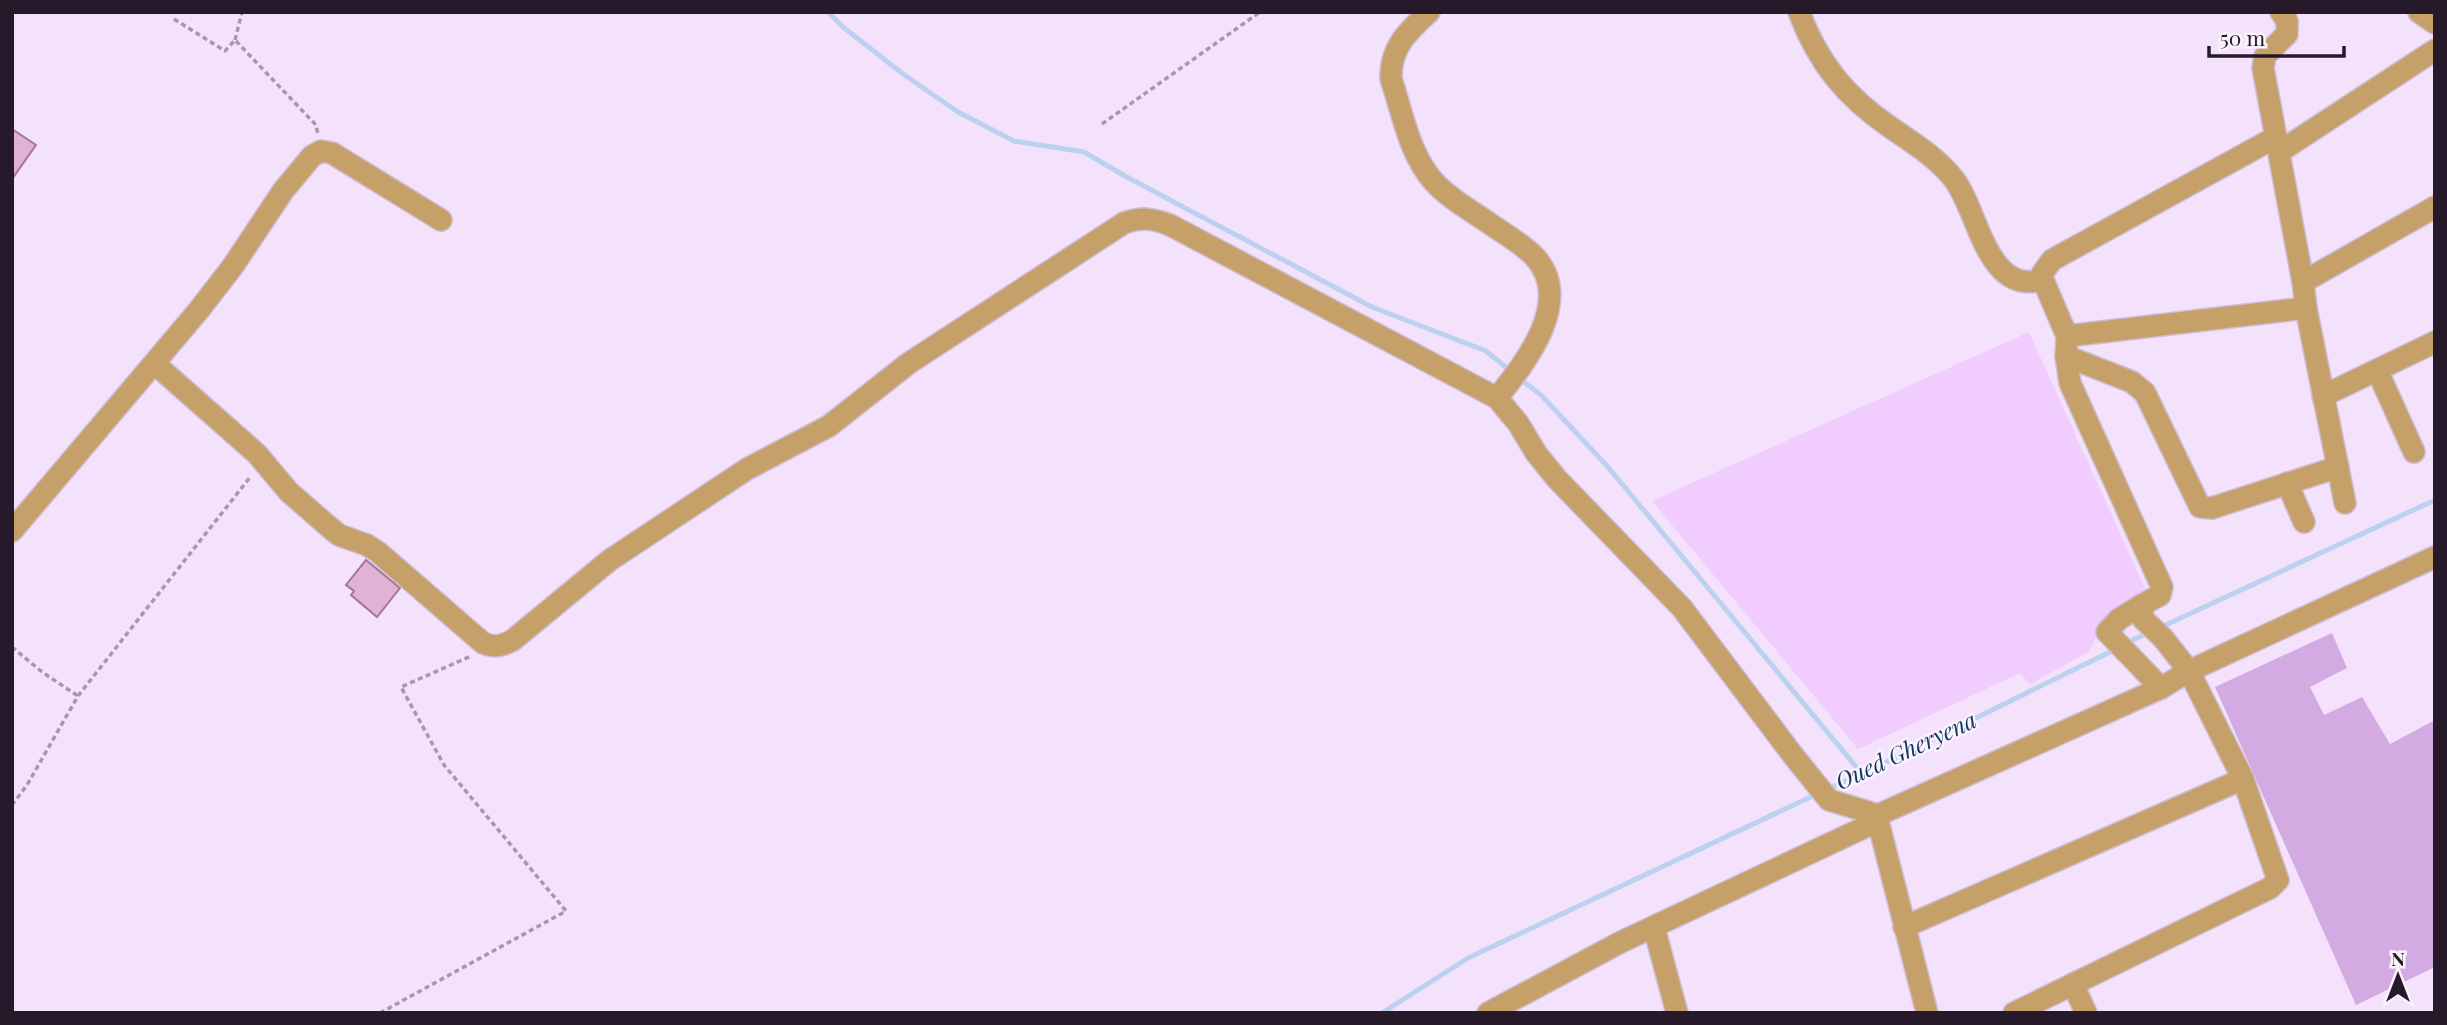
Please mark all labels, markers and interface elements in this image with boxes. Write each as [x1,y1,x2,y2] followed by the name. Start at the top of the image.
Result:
[2209,14,2344,58] scale bar
[2220,23,2266,51] text: 50 m
[1830,703,1981,796] water label: Oued Gheryena
[2363,941,2433,1011] north arrow
[2391,945,2405,971] text: N

